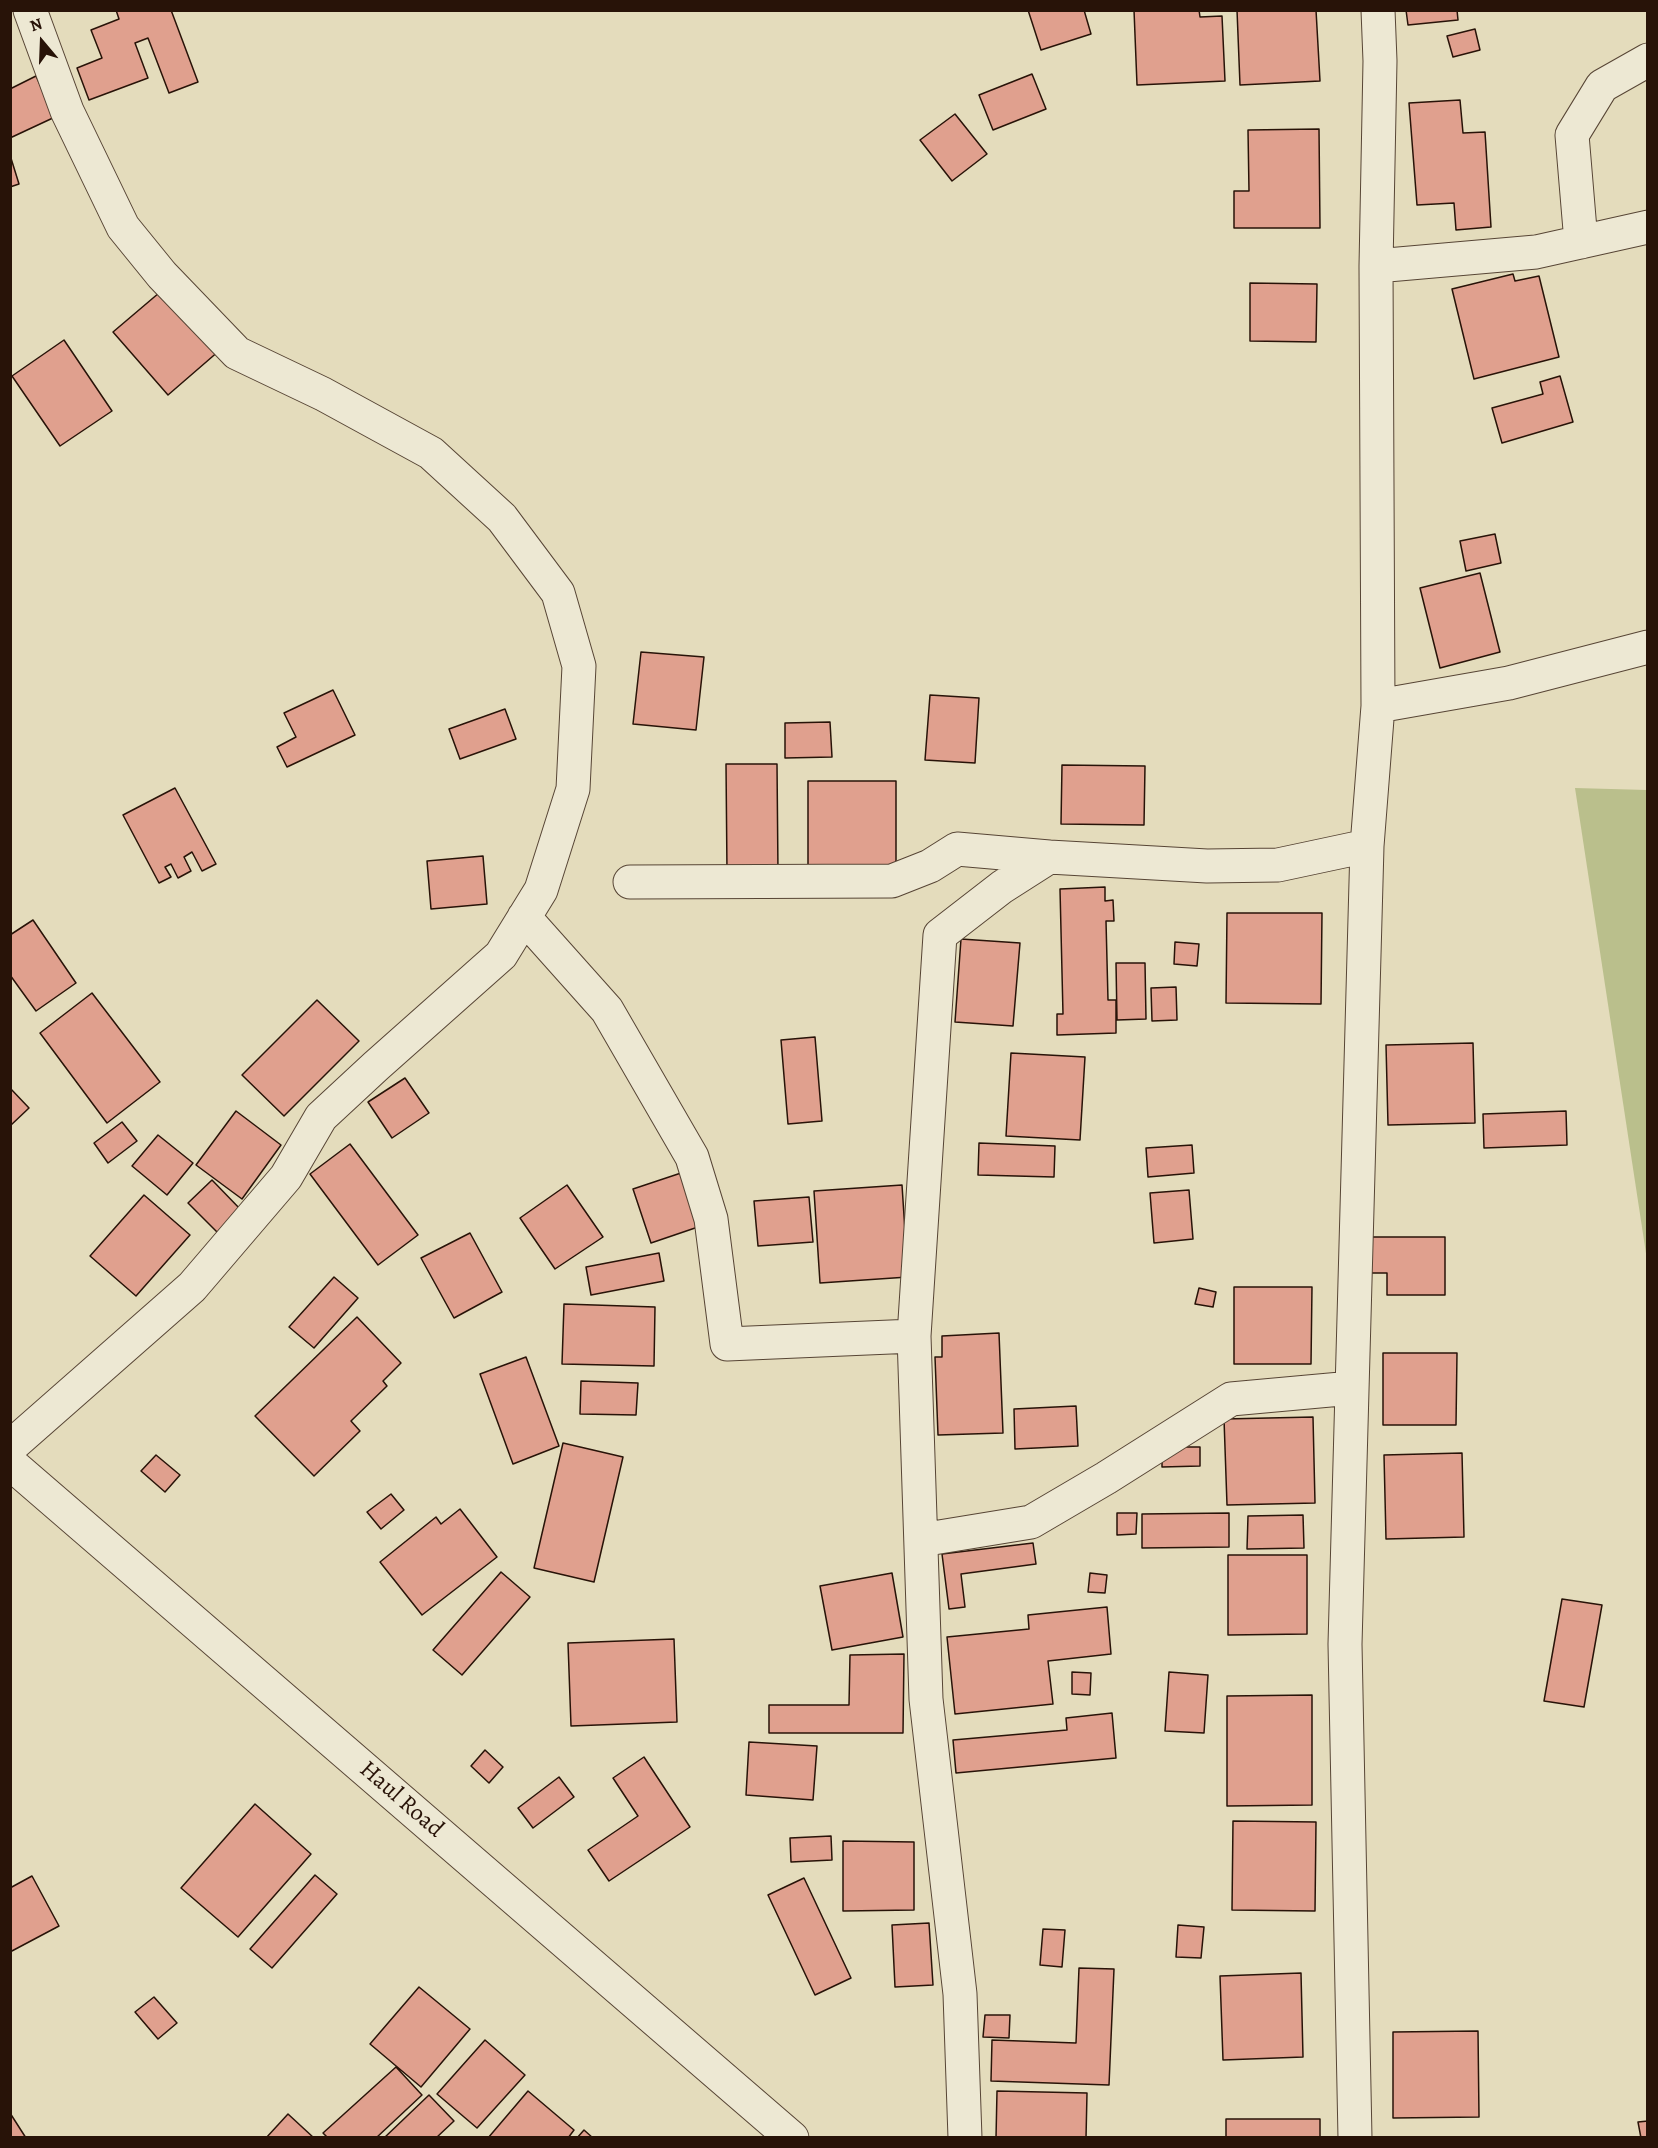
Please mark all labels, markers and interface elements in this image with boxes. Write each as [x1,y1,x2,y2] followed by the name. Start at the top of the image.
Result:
[12,12,72,72] north arrow
[27,13,45,37] text: N
[353,1756,449,1844] street label: Haul Road

